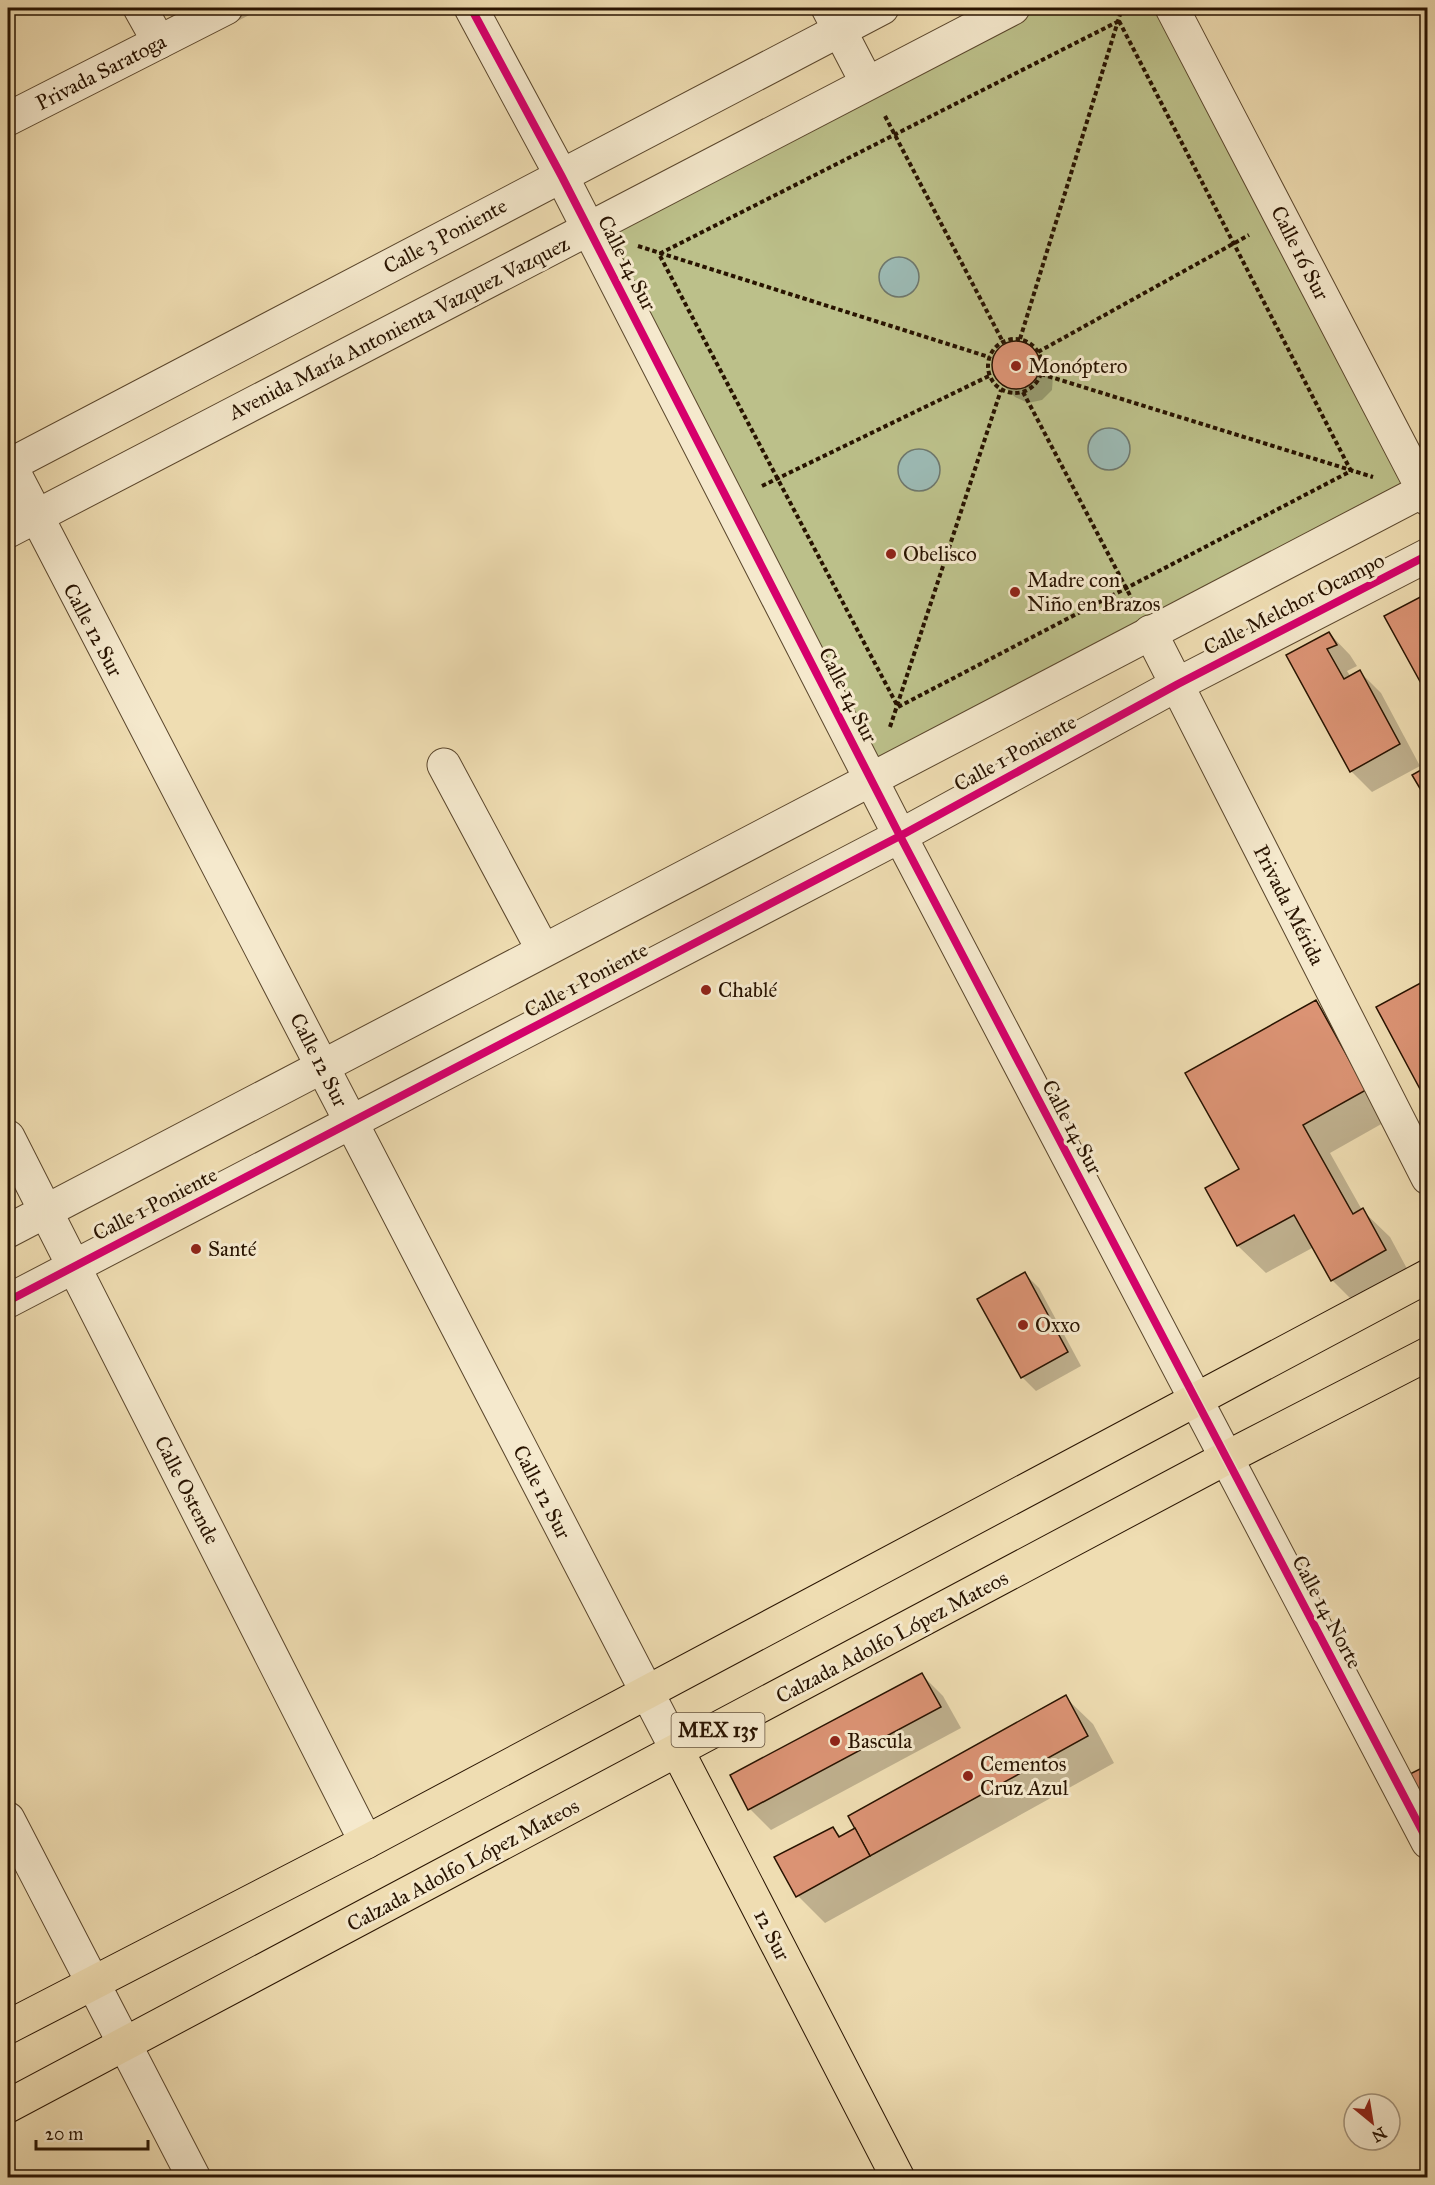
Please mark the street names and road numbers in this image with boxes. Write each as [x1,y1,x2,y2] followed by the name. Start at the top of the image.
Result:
[32,28,171,116] street label: Privada Saratoga
[379,192,511,279] street label: Calle 3 Poniente
[1265,201,1335,305] street label: Calle 16 Sur
[592,211,662,315] street label: Calle 14 Sur
[223,230,574,426] street label: Avenida María Antonienta Vazquez Vazquez
[1199,547,1389,661] street label: Calle Melchor Ocampo
[58,579,128,681] street label: Calle 12 Sur
[813,643,883,747] street label: Calle 14 Sur
[949,709,1081,797] street label: Calle 1 Poniente
[1248,841,1330,970] street label: Privada Mérida
[520,936,652,1023] street label: Calle 1 Poniente
[284,1009,354,1111] street label: Calle 12 Sur
[1036,1075,1108,1179] street label: Calle 14 Sur
[88,1161,222,1246] street label: Calle 1 Poniente
[149,1431,226,1549] street label: Calle Ostende
[507,1441,577,1543] street label: Calle 12 Sur
[1286,1551,1368,1673] street label: Calle 14 Norte
[771,1565,1013,1709] street label: Calzada Adolfo López Mateos
[672,1713,764,1747] road number: MEX 135
[342,1793,584,1937] street label: Calzada Adolfo López Mateos
[748,1905,796,1965] street label: 12 Sur

